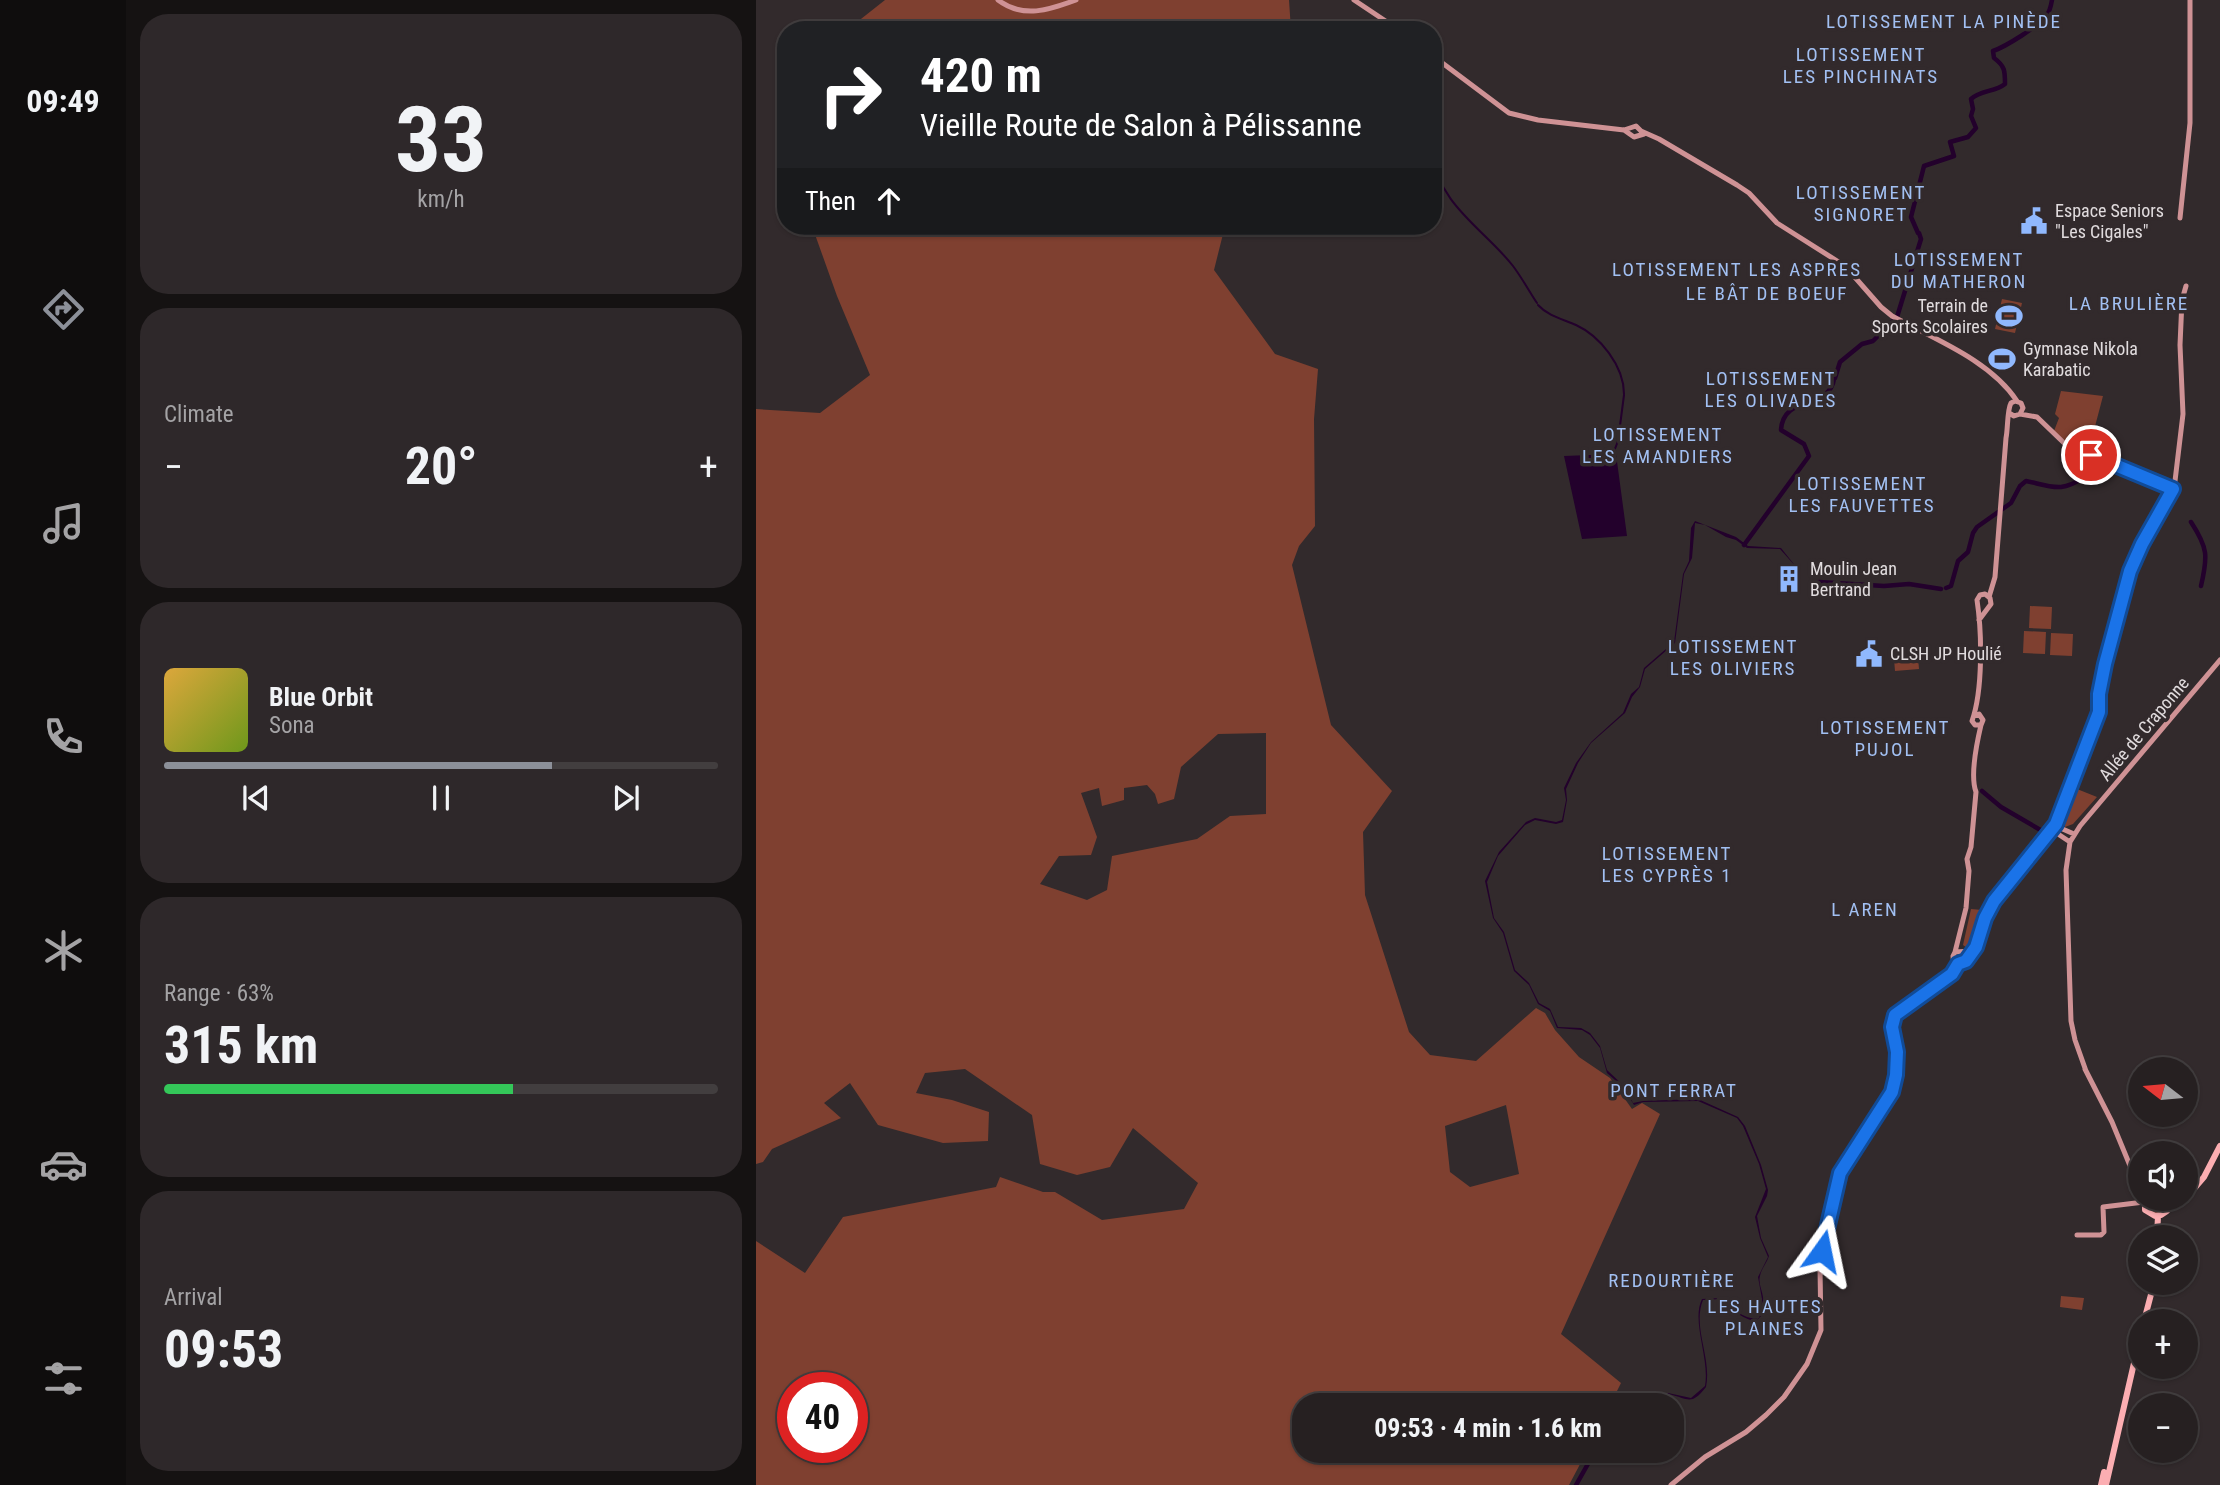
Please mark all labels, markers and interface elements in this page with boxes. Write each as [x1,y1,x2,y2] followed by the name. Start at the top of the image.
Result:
[1826,10,2062,33] district label: LOTISSEMENT LA PINÈDE
[1783,43,1939,88] district label: LOTISSEMENT LES PINCHINATS
[920,47,1042,104] text: 420 m
[805,49,896,140] icon: right
[26,82,100,120] text: 09:49
[395,87,487,193] text: 33
[920,106,1362,144] text: Vieille Route de Salon à Pélissanne
[1796,181,1926,226] district label: LOTISSEMENT SIGNORET
[870,182,908,220] icon: ahead
[417,186,465,213] text: km/h
[805,186,856,216] text: Then
[2055,200,2164,242] place label: Espace Seniors "Les Cigales"
[2019,206,2049,236] public building icon: Espace Seniors "Les Cigales"
[1891,248,2027,293] district label: LOTISSEMENT DU MATHERON
[1612,258,1862,281] district label: LOTISSEMENT LES ASPRES
[1686,282,1848,305] district label: LE BÂT DE BOEUF
[39,285,88,334] icon: directions
[2069,292,2189,315] district label: LA BRULIÈRE
[1872,295,1988,337] place label: Terrain de Sports Scolaires
[1994,301,2024,331] sports icon: Terrain de Sports Scolaires
[2023,338,2138,380] place label: Gymnase Nikola Karabatic
[1987,344,2017,374] sports icon: Gymnase Nikola Karabatic
[1705,367,1837,412] district label: LOTISSEMENT LES OLIVADES
[164,401,234,428] text: Climate
[1582,423,1734,468] district label: LOTISSEMENT LES AMANDIERS
[2061,425,2121,485] pin
[405,436,477,497] text: 20°
[2072,436,2110,474] icon: arrive
[164,445,183,489] text: −
[699,445,718,489] text: +
[1788,472,1936,517] district label: LOTISSEMENT LES FAUVETTES
[39,499,88,548] icon: music
[1810,558,1897,600] place label: Moulin Jean Bertrand
[1774,564,1804,594] building icon: Moulin Jean Bertrand
[1668,635,1798,680] district label: LOTISSEMENT LES OLIVIERS
[1854,639,1884,669] public building icon: CLSH JP Houlié
[1890,643,2002,664] place label: CLSH JP Houlié
[2094,673,2193,785] street label: Allée de Craponne
[269,682,373,712] text: Blue Orbit
[39,712,88,761] icon: phone
[269,712,315,739] text: Sona
[1820,716,1950,761] district label: LOTISSEMENT PUJOL
[237,779,275,817] icon: previous
[422,779,460,817] icon: pause
[607,779,645,817] icon: next
[1601,842,1733,887] district label: LOTISSEMENT LES CYPRÈS 1
[1831,898,1899,921] district label: L AREN
[39,926,88,975] icon: climate
[164,980,274,1007] text: Range · 63%
[164,1015,318,1076] text: 315 km
[2128,1057,2198,1127] north arrow
[2128,1057,2198,1463] map controls
[1610,1079,1738,1102] district label: PONT FERRAT
[39,1140,88,1189] icon: car
[2128,1141,2198,1211] button: sound
[1785,1214,1859,1288] position arrow
[2128,1225,2198,1295] button: layers
[1608,1269,1736,1292] district label: REDOURTIÈRE
[164,1284,223,1311] text: Arrival
[1707,1295,1823,1340] district label: LES HAUTES PLAINES
[2128,1309,2198,1379] button: +
[164,1319,283,1380] text: 09:53
[39,1354,88,1403] icon: filters
[777,1372,868,1463] speed limit sign: 40
[2128,1393,2198,1463] button: −
[1374,1413,1602,1443] text: 09:53 · 4 min · 1.6 km

